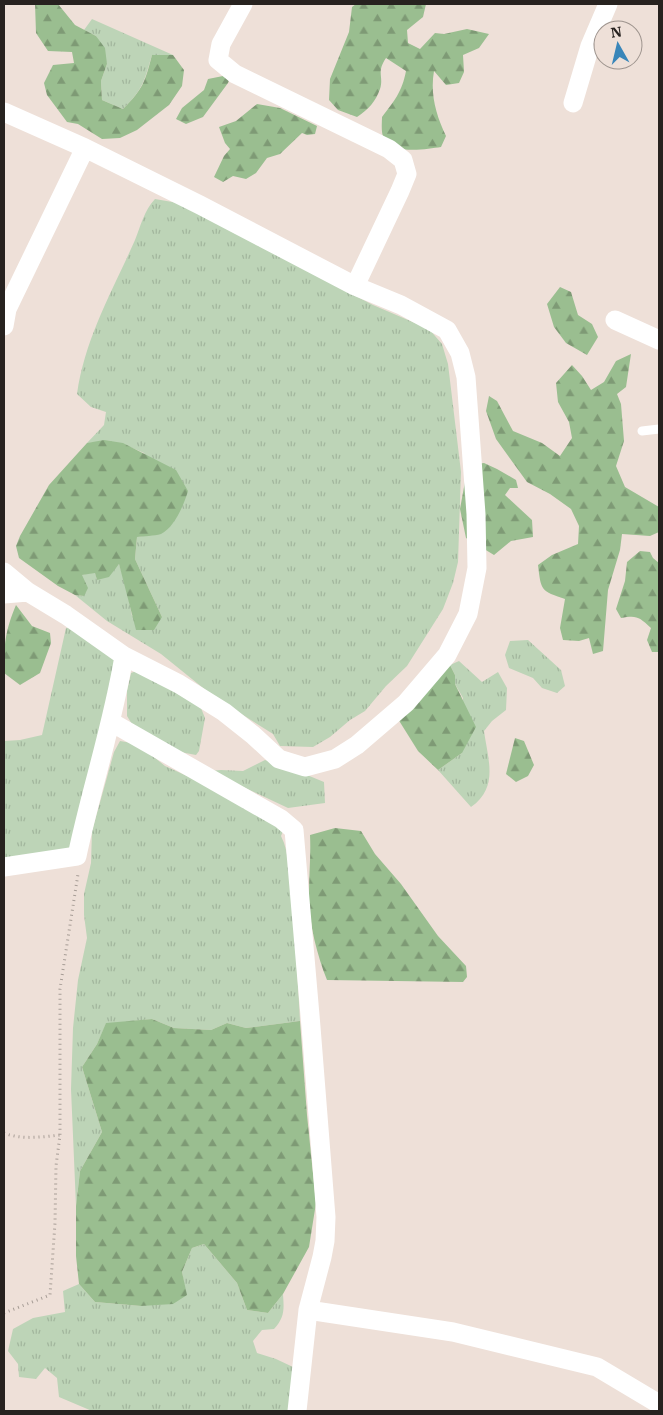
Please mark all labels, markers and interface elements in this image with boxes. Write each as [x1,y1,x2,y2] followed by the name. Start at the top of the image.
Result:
[593,20,643,70] north arrow
[609,22,623,42] text: N

